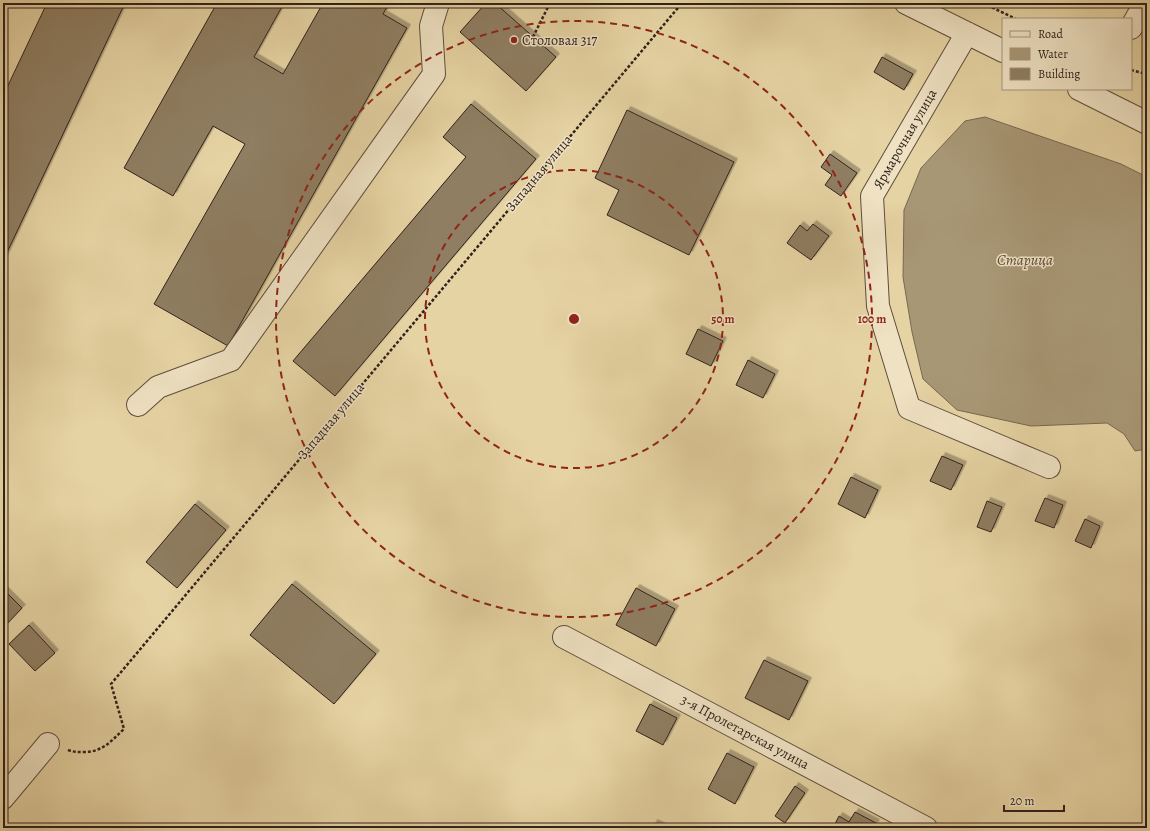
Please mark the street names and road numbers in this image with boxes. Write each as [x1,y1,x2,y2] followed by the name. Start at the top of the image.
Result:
[869,85,942,193] street label: Ярмарочная улица
[501,130,577,215] street label: Западная улица
[293,378,369,463] street label: Западная улица
[677,690,813,774] street label: 3-я Пролетарская улица

